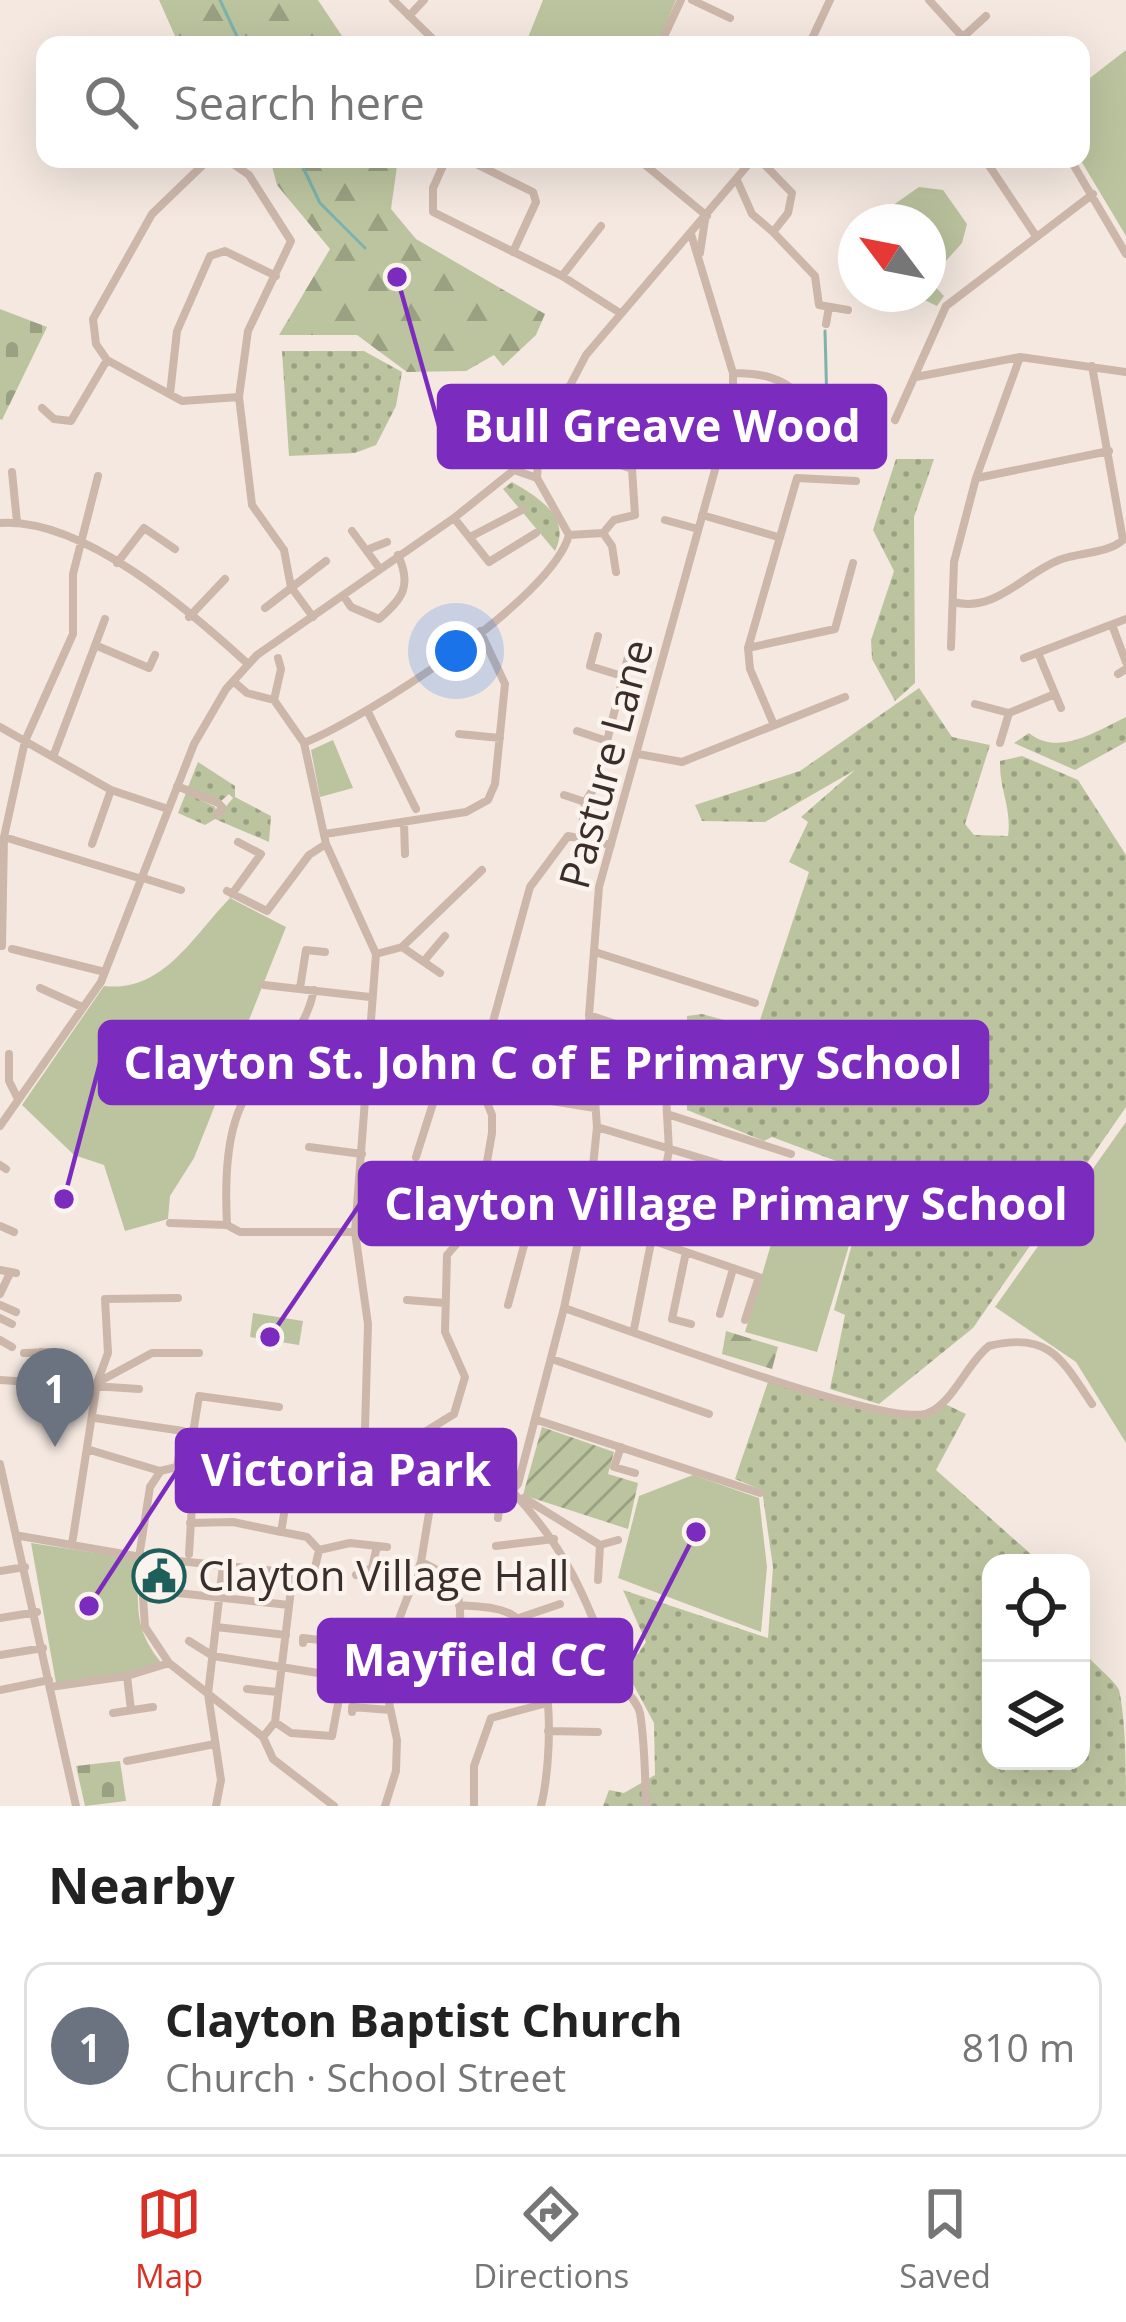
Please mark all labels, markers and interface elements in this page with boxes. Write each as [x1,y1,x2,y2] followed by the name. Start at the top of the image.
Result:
[36,36,1090,168] search box
[78,69,144,135] icon: search
[174,72,425,133] text: Search here
[838,204,946,312] north arrow
[439,386,885,467] callout: Bull Greave Wood
[463,394,861,455] text: Bull Greave Wood
[426,621,486,681] your location
[544,633,665,894] street label: Pasture Lane
[100,1022,987,1103] callout: Clayton St. John C of E Primary School
[124,1031,962,1092] text: Clayton St. John C of E Primary School
[360,1163,1092,1244] callout: Clayton Village Primary School
[384,1172,1068,1233] text: Clayton Village Primary School
[16,1348,94,1447] pin: 1
[177,1430,515,1511] callout: Victoria Park
[201,1438,491,1499] text: Victoria Park
[198,1546,569,1603] place label: Clayton Village Hall
[131,1548,187,1604] public building icon: Clayton Village Hall
[982,1554,1090,1770] map controls
[982,1554,1090,1662] button: locate
[319,1620,631,1701] callout: Mayfield CC
[343,1628,607,1689] text: Mayfield CC
[982,1662,1090,1770] button: layers
[48,1849,235,1919] text: Nearby
[165,1989,683,2050] text: Clayton Baptist Church
[79,2020,101,2073] text: 1
[962,2020,1075,2073] text: 810 m
[165,2050,566,2103] text: Church · School Street
[135,2181,203,2298] tab: Map
[473,2181,629,2298] tab: Directions
[899,2181,991,2298] tab: Saved

